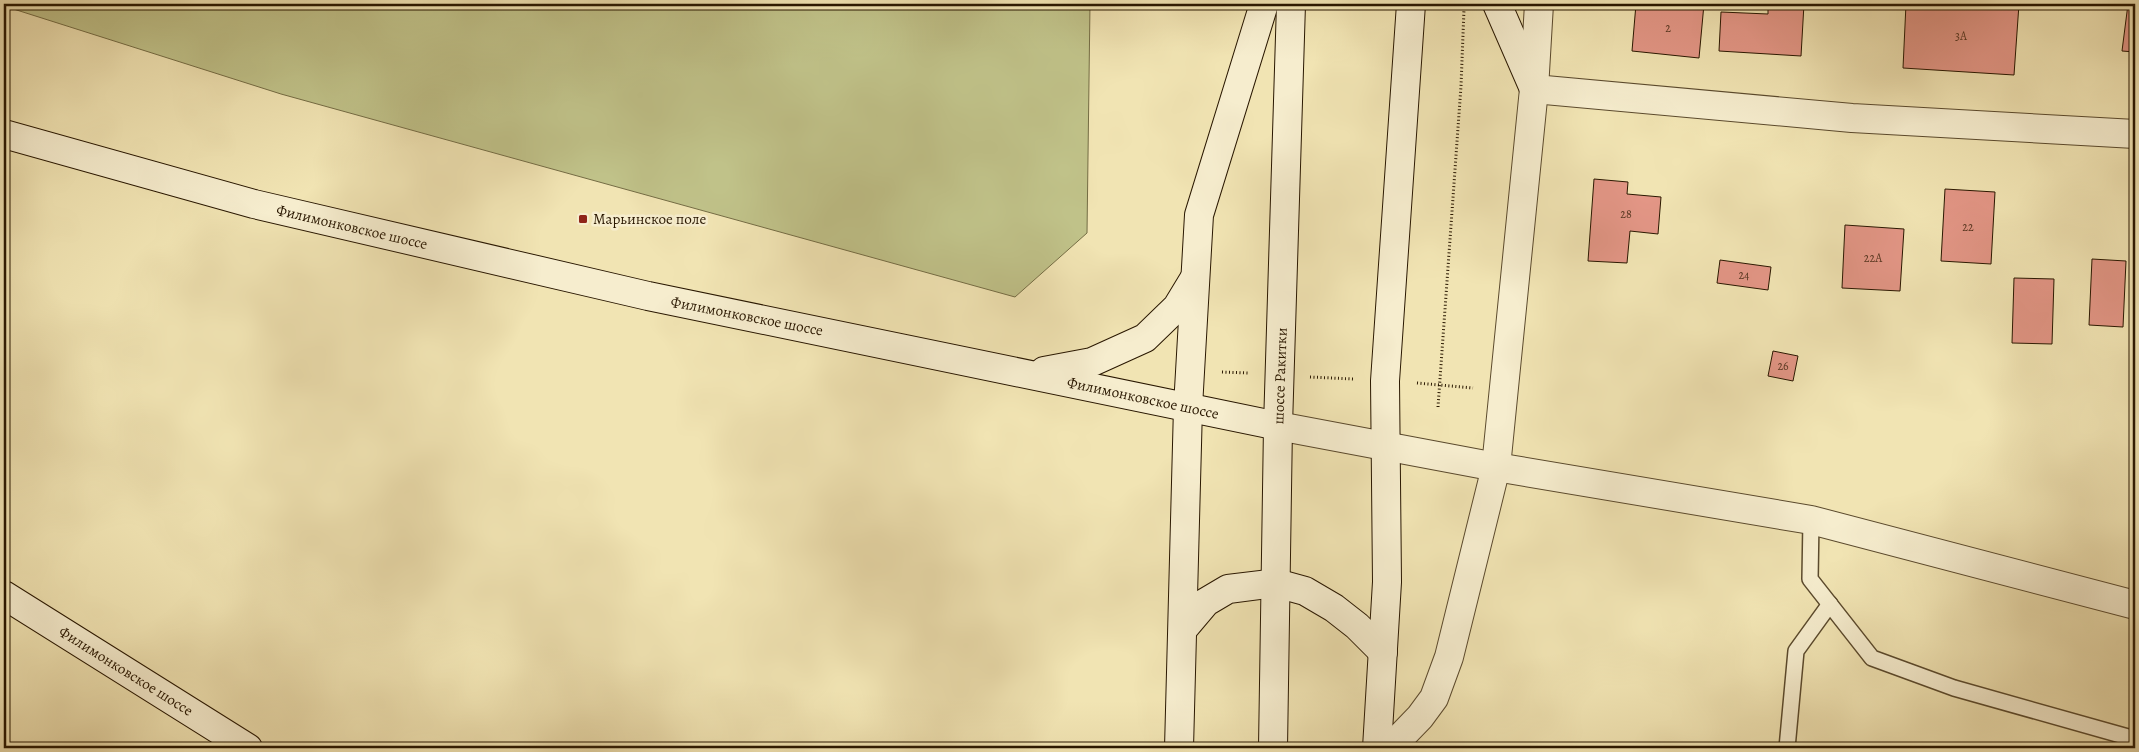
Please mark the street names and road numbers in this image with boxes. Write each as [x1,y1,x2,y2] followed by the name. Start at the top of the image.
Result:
[274,200,430,254] street label: Филимонковское шоссе
[669,291,825,341] street label: Филимонковское шоссе
[1268,327,1292,425] street label: шоссе Ракитки
[1065,372,1221,424] street label: Филимонковское шоссе
[55,622,197,721] street label: Филимонковское шоссе

